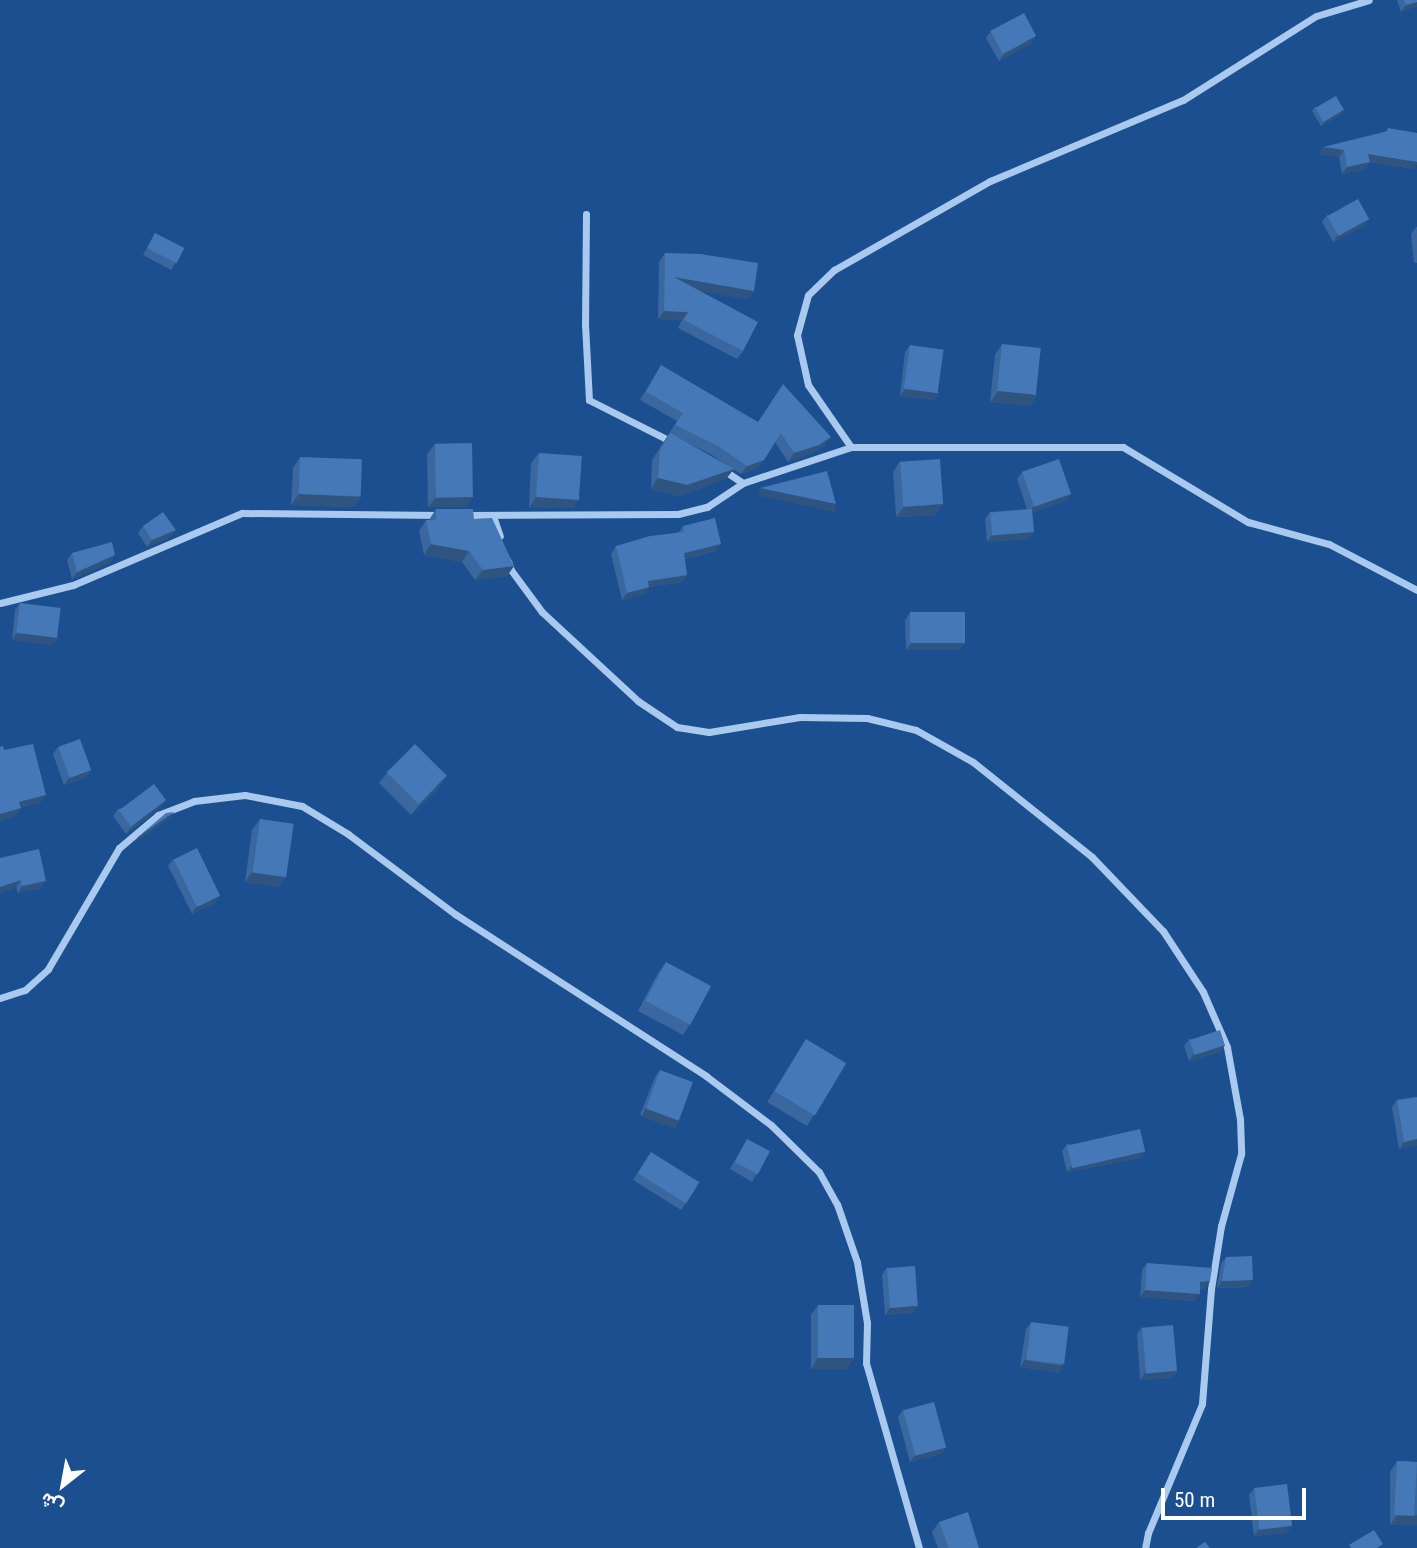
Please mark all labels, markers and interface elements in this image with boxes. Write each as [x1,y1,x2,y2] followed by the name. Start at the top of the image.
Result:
[28,1450,98,1520] north arrow
[1165,1474,1310,1518] scale bar
[36,1488,68,1519] text: ش
[1174,1488,1215,1512] text: 50 m

